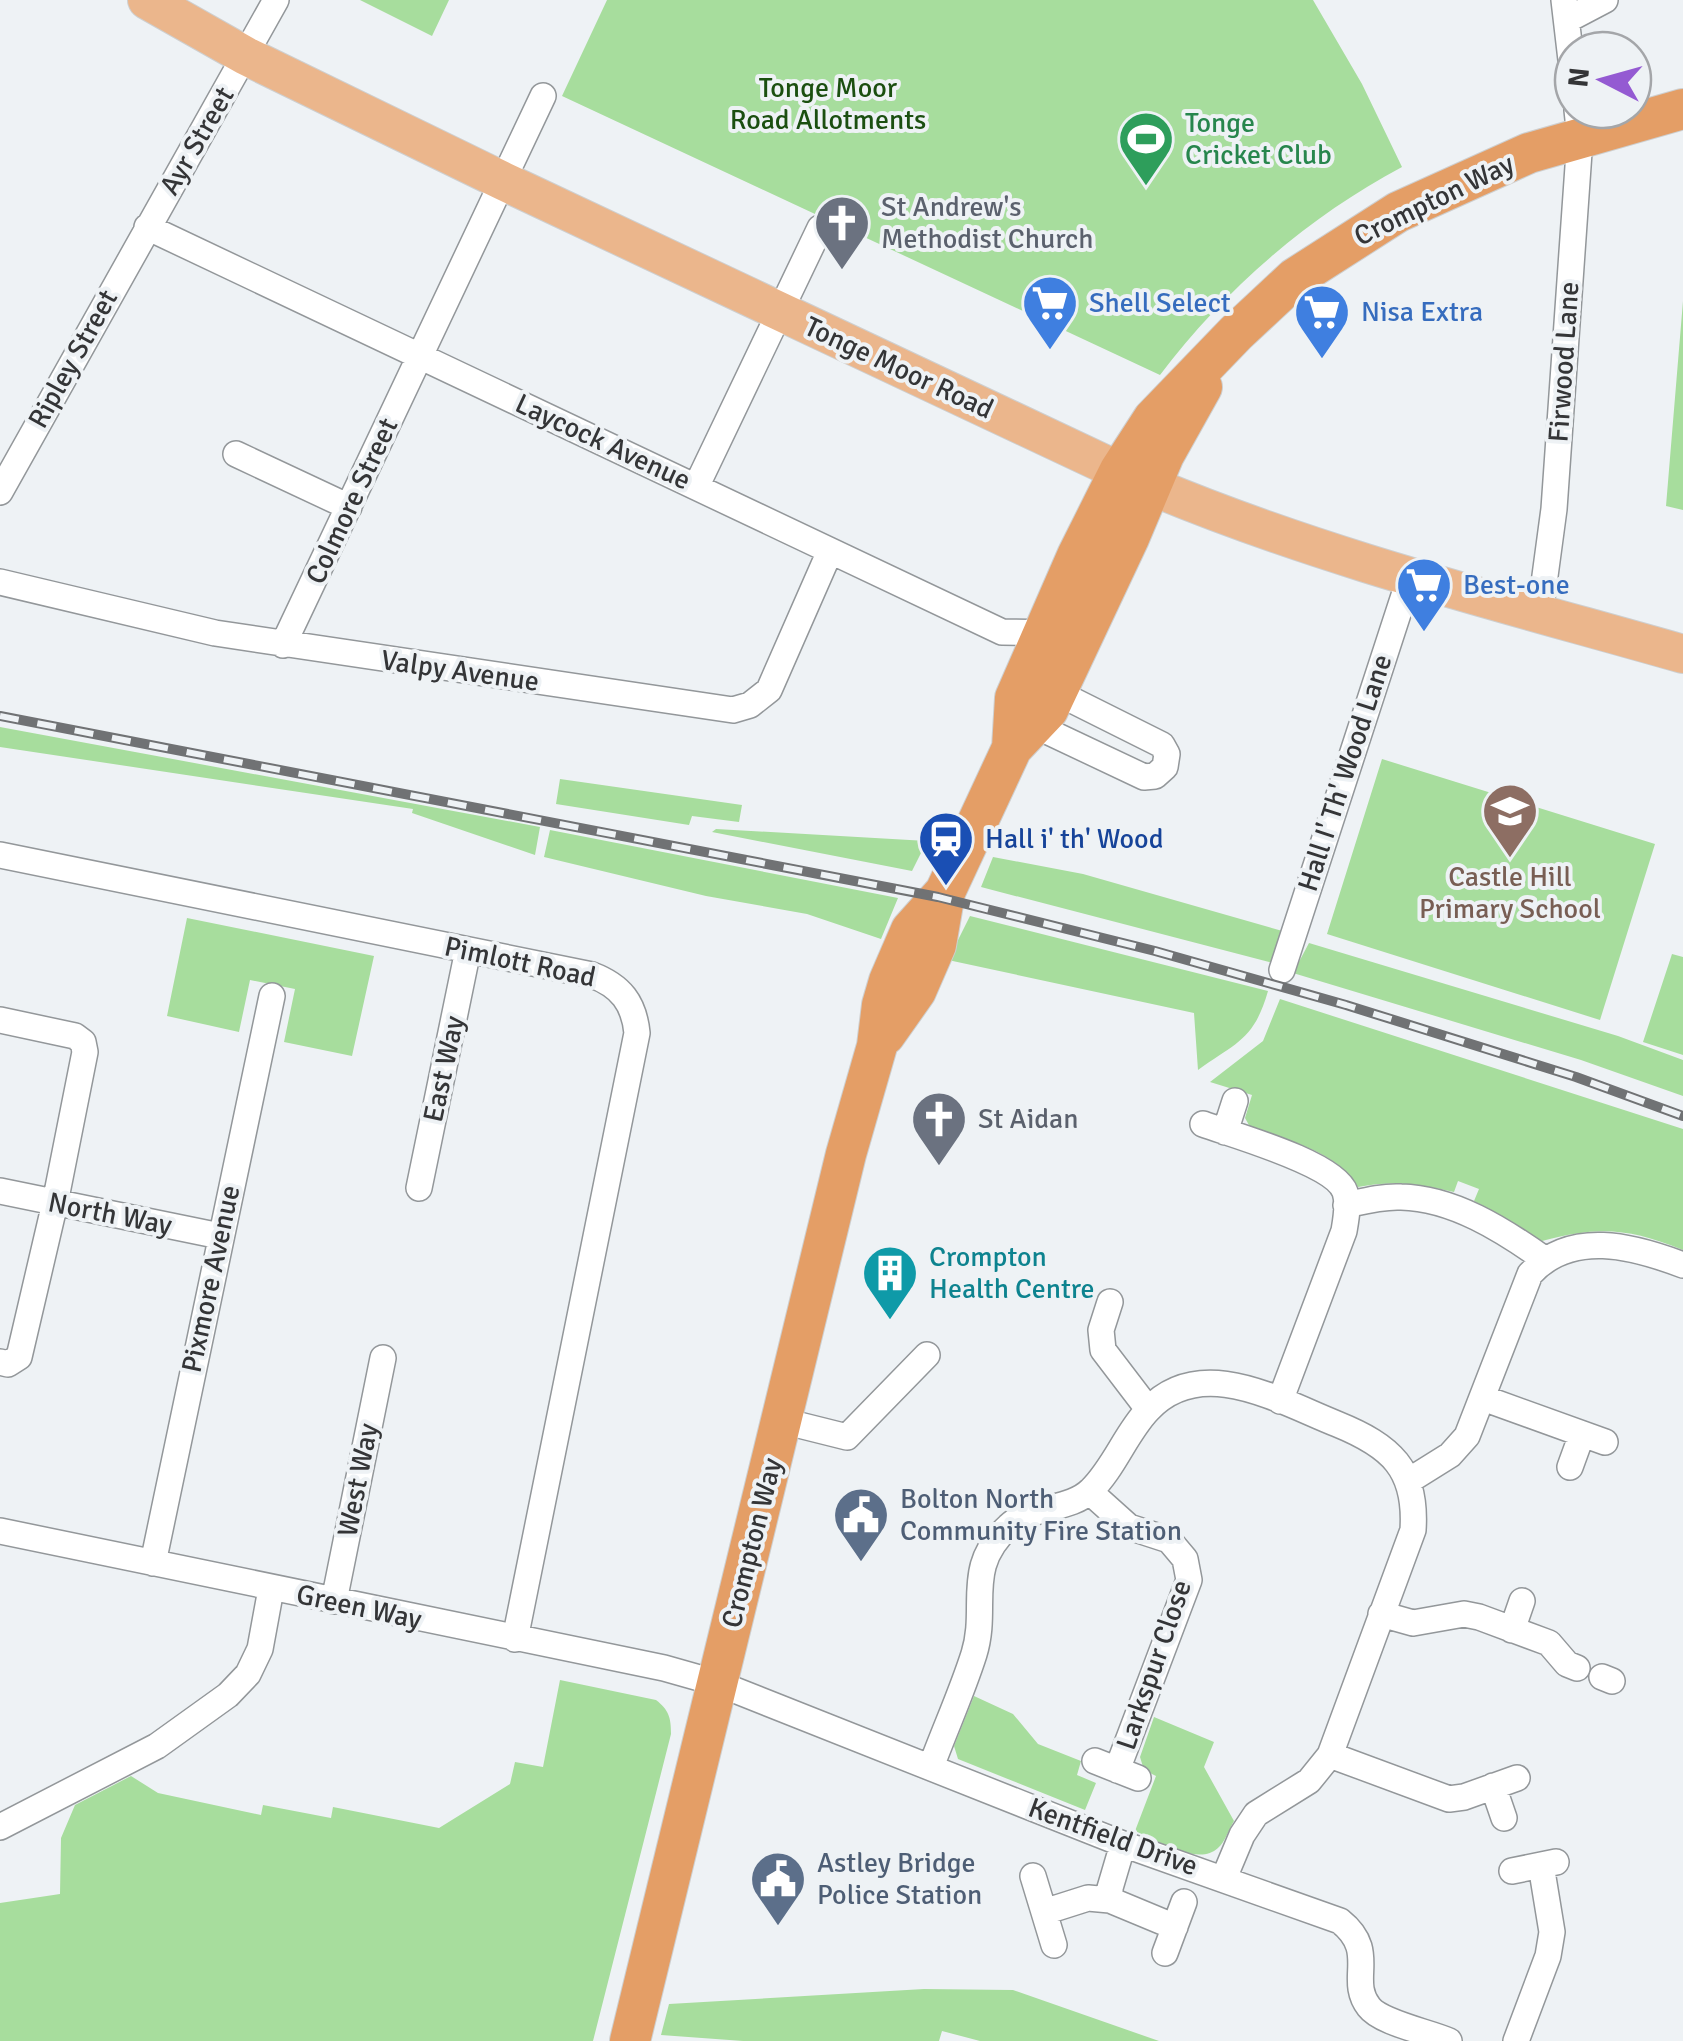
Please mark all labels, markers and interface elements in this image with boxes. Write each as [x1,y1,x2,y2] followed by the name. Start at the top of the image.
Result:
[1553,30,1653,130] north arrow
[1561,66,1597,89] text: N
[730,71,926,137] park label: Tonge Moor Road Allotments
[152,81,242,201] street label: Ayr Street
[1185,106,1332,172] place label: Tonge Cricket Club
[1116,109,1176,188] sports icon: Tonge Cricket Club
[1348,147,1520,253] street label: Crompton Way
[881,190,1093,256] place label: St Andrew's Methodist Church
[812,193,872,272] church icon: St Andrew's Methodist Church
[1020,273,1080,352] supermarket icon: Shell Select
[1541,281,1587,443] street label: Firwood Lane
[1292,282,1352,361] supermarket icon: Nisa Extra
[21,284,125,434] street label: Ripley Street
[1089,286,1231,320] place label: Shell Select
[1361,295,1483,329] place label: Nisa Extra
[799,309,999,427] street label: Tonge Moor Road
[510,387,696,497] street label: Laycock Avenue
[299,412,405,589] street label: Colmore Street
[1394,555,1454,634] supermarket icon: Best-one
[1463,568,1570,602] place label: Best-one
[379,643,541,699] street label: Valpy Avenue
[1291,650,1399,896] street label: Hall I' Th' Wood Lane
[1480,781,1540,860] school or university icon: Castle Hill Primary School
[916,809,976,888] station icon: Hall i' th' Wood
[985,822,1164,856] place label: Hall i' th' Wood
[1419,860,1601,926] place label: Castle Hill Primary School
[441,929,599,995] street label: Pimlott Road
[416,1013,472,1125] street label: East Way
[909,1089,969,1168] church icon: St Aidan
[978,1102,1079,1136] place label: St Aidan
[175,1182,247,1376] street label: Pixmore Avenue
[45,1185,175,1243] street label: North Way
[929,1240,1095,1306] place label: Crompton Health Centre
[860,1243,920,1322] building icon: Crompton Health Centre
[330,1420,386,1540] street label: West Way
[714,1455,790,1631] street label: Crompton Way
[900,1482,1182,1548] place label: Bolton North Community Fire Station
[831,1485,891,1564] public building icon: Bolton North Community Fire Station
[1109,1576,1199,1754] street label: Larkspur Close
[293,1577,425,1637] street label: Green Way
[1024,1791,1202,1883] street label: Kentfield Drive
[817,1846,982,1912] place label: Astley Bridge Police Station
[748,1849,808,1928] public building icon: Astley Bridge Police Station

